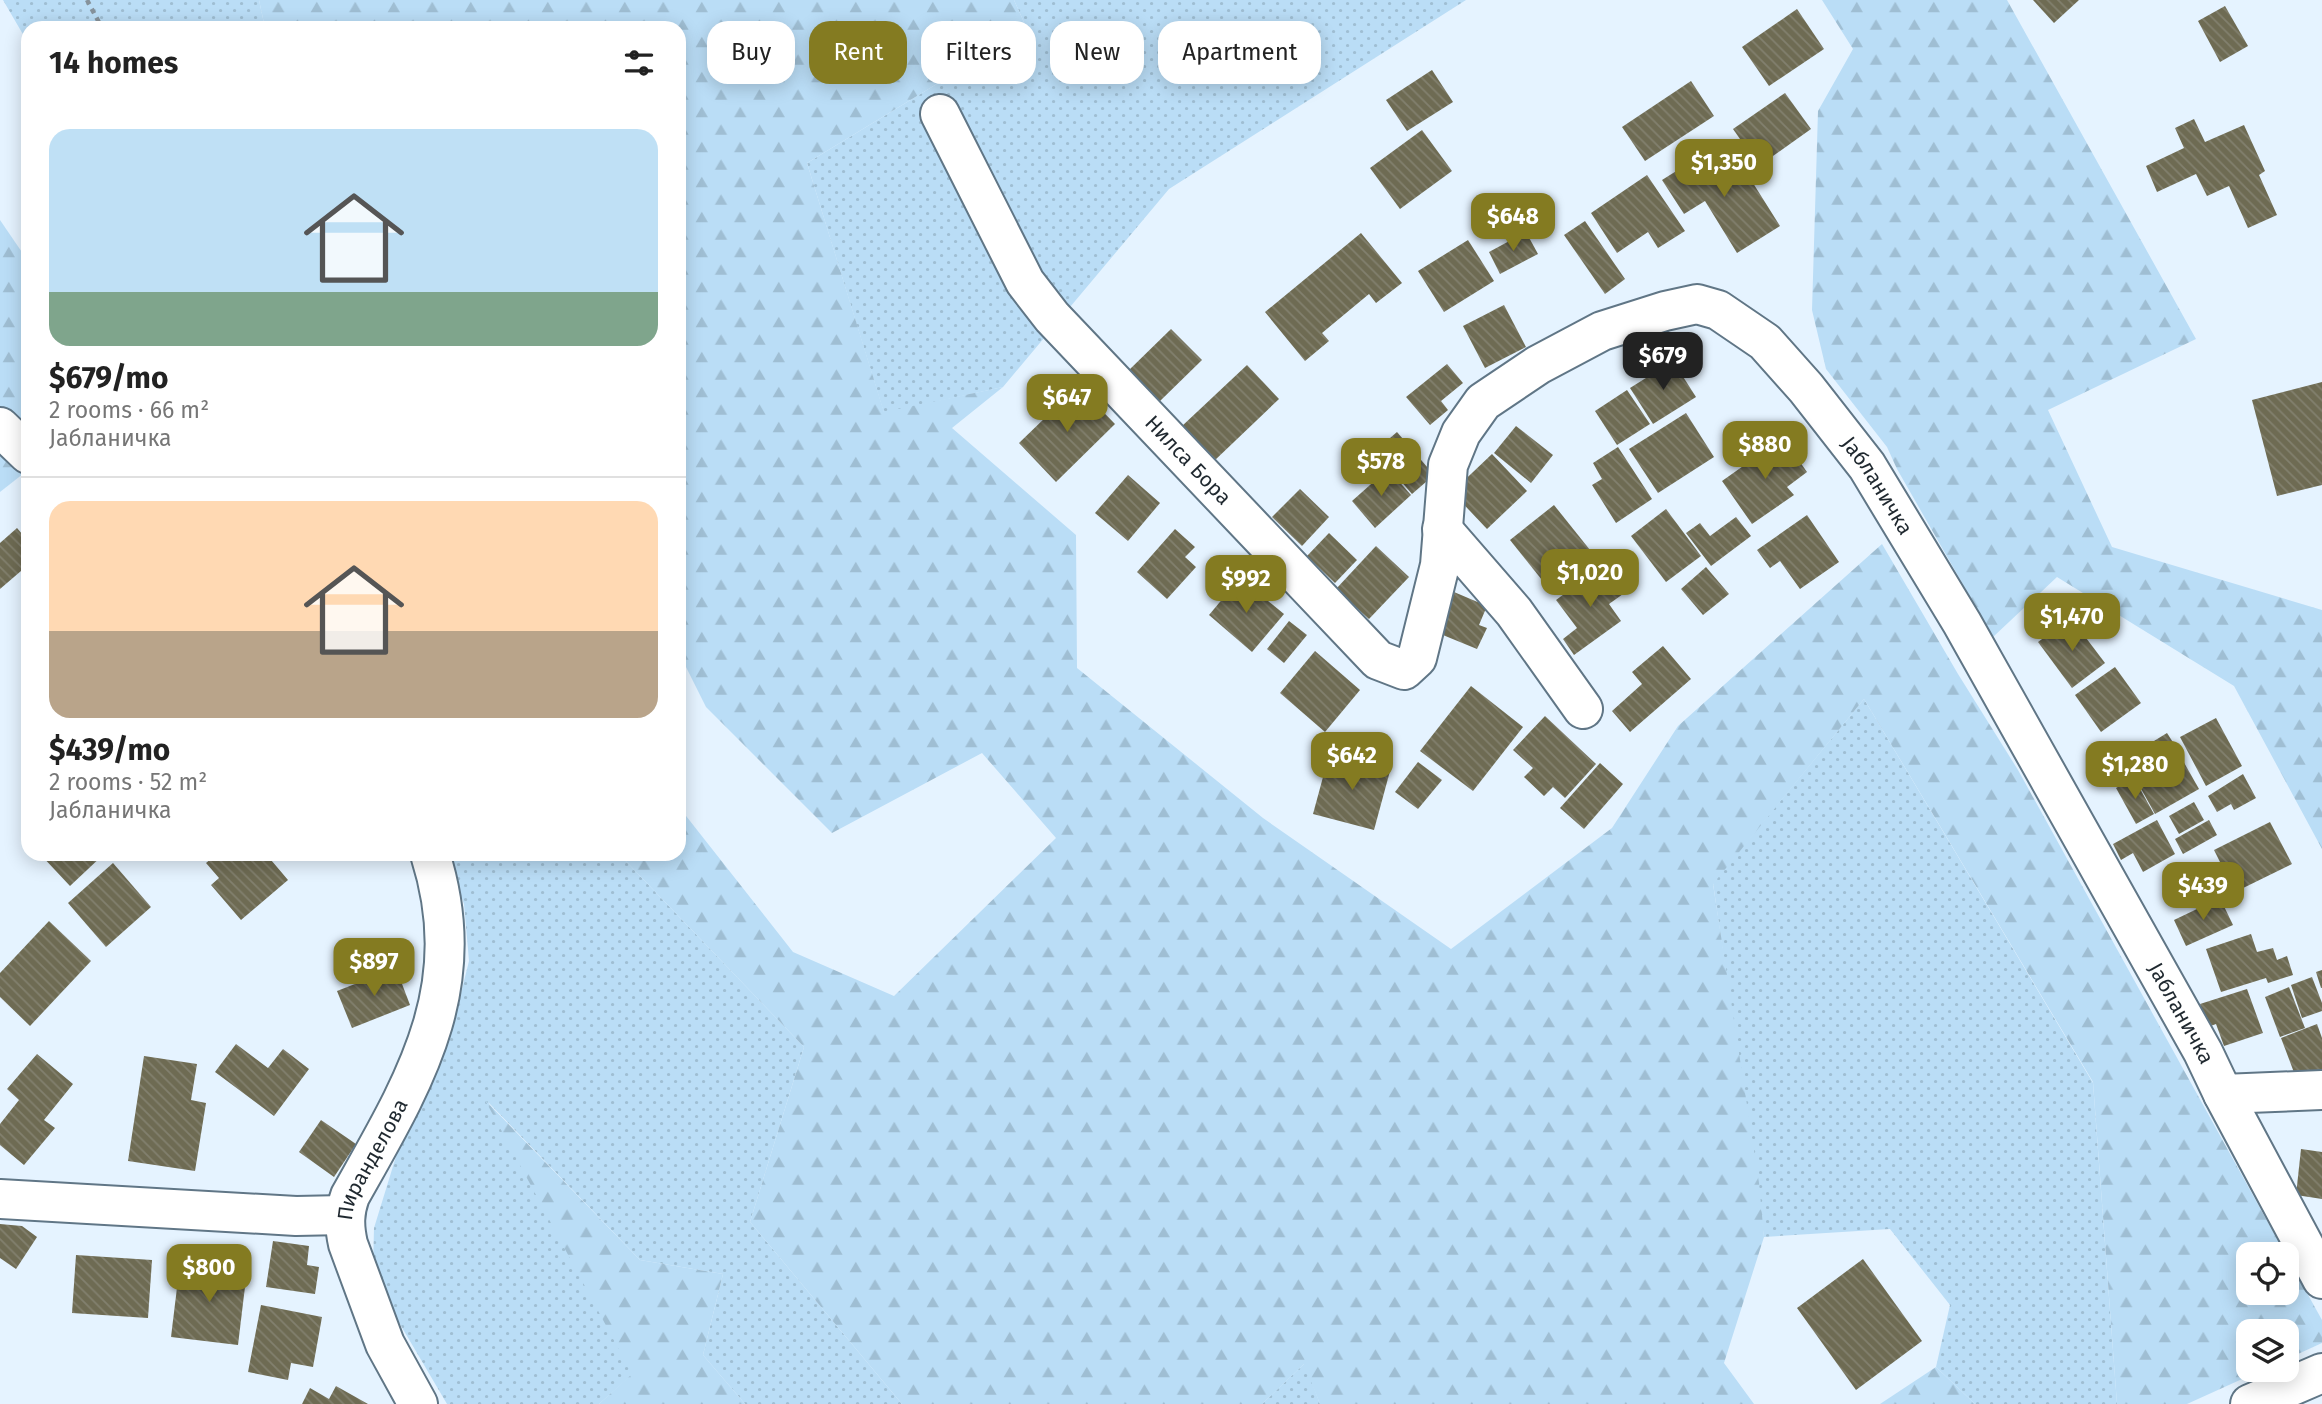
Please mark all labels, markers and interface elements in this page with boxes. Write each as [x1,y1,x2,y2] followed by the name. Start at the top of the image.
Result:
[707,21,795,84] chip: Buy
[809,21,907,84] chip: Rent
[921,21,1036,84] chip: Filters
[1050,21,1144,84] chip: New
[1158,21,1321,84] chip: Apartment
[620,44,658,82] icon: filters
[49,45,178,81] text: 14 homes
[1667,140,1781,199] pin: $1,350
[1691,148,1757,176] text: $1,350
[291,175,417,301] icon: home
[1472,194,1554,253] pin: $648
[1487,202,1539,230] text: $648
[1622,332,1704,392] pin: $679
[1639,341,1687,369] text: $679
[49,360,168,396] text: $679/mo
[1026,374,1108,434] pin: $647
[1043,383,1091,411] text: $647
[49,396,209,424] text: 2 rooms · 66 m²
[1139,410,1237,510] street label: Нилса Бора
[1724,421,1806,481] pin: $880
[49,424,172,452] text: Јабланичка
[1739,430,1791,458] text: $880
[1836,431,1919,540] street label: Јабланичка
[1340,438,1422,498] pin: $578
[1357,447,1405,475] text: $578
[291,547,417,673] icon: home
[1533,550,1647,609] pin: $1,020
[1205,556,1287,615] pin: $992
[1557,558,1623,586] text: $1,020
[1221,564,1271,592] text: $992
[2015,594,2129,653] pin: $1,470
[2040,602,2104,630] text: $1,470
[49,732,170,768] text: $439/mo
[1311,732,1393,792] pin: $642
[1327,741,1377,769] text: $642
[2078,742,2192,801] pin: $1,280
[2102,750,2168,778] text: $1,280
[49,768,207,796] text: 2 rooms · 52 m²
[49,796,172,824] text: Јабланичка
[2162,862,2244,922] pin: $439
[2178,871,2228,899] text: $439
[333,939,415,998] pin: $897
[350,947,399,975] text: $897
[2142,958,2220,1068] street label: Јабланичка
[332,1095,414,1222] street label: Пиранделова
[2236,1242,2299,1382] map controls
[2236,1242,2299,1305] button: locate
[168,1244,250,1304] pin: $800
[183,1253,235,1281] text: $800
[2236,1319,2299,1382] button: layers

